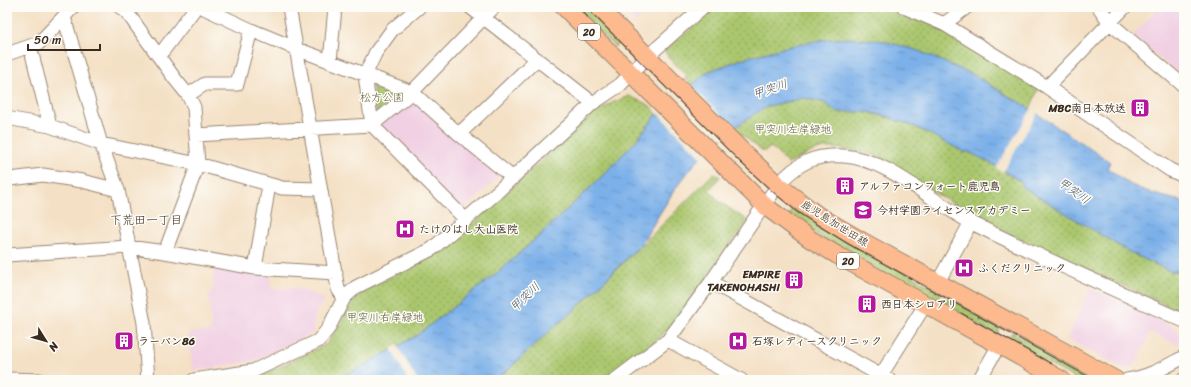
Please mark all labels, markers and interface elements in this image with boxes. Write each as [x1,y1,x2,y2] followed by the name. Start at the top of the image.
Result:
[578,24,600,40] road number: 20
[28,26,100,52] scale bar
[34,29,61,51] text: 50 m
[749,73,791,105] water label: 甲突川
[360,88,404,107] park label: 松方公園
[1129,97,1151,119] building icon: MBC南日本放送
[1047,99,1126,118] place label: MBC南日本放送
[755,120,832,139] park label: 甲突川左岸緑地
[1053,172,1095,210] water label: 甲突川
[834,175,856,197] building icon: アルファコンフォート鹿児島
[859,177,1000,196] place label: アルファコンフォート鹿児島
[797,195,872,252] street label: 鹿児島加世田線
[852,199,874,221] school or university icon: 今村学園ライセンスアカデミー
[877,201,1031,220] place label: 今村学園ライセンスアカデミー
[110,209,182,231] district label: 下荒田一丁目
[394,218,416,240] hospital icon: たけのはし大山医院
[419,220,518,239] place label: たけのはし大山医院
[837,253,859,269] road number: 20
[953,257,975,279] hospital icon: ふくだクリニック
[978,259,1066,278] place label: ふくだクリニック
[707,265,781,297] place label: EMPIRE TAKENOHASHI
[783,269,805,291] building icon: EMPIRE TAKENOHASHI
[504,277,546,317] water label: 甲突川
[856,293,878,315] building icon: 西日本シロアリ
[881,295,958,314] place label: 西日本シロアリ
[347,308,424,327] park label: 甲突川右岸緑地
[26,321,66,361] north arrow
[113,330,135,352] building icon: ラーバン86
[727,330,749,352] hospital icon: 石塚レディースクリニック
[138,332,195,351] place label: ラーバン86
[752,332,882,351] place label: 石塚レディースクリニック
[43,337,64,356] text: N

